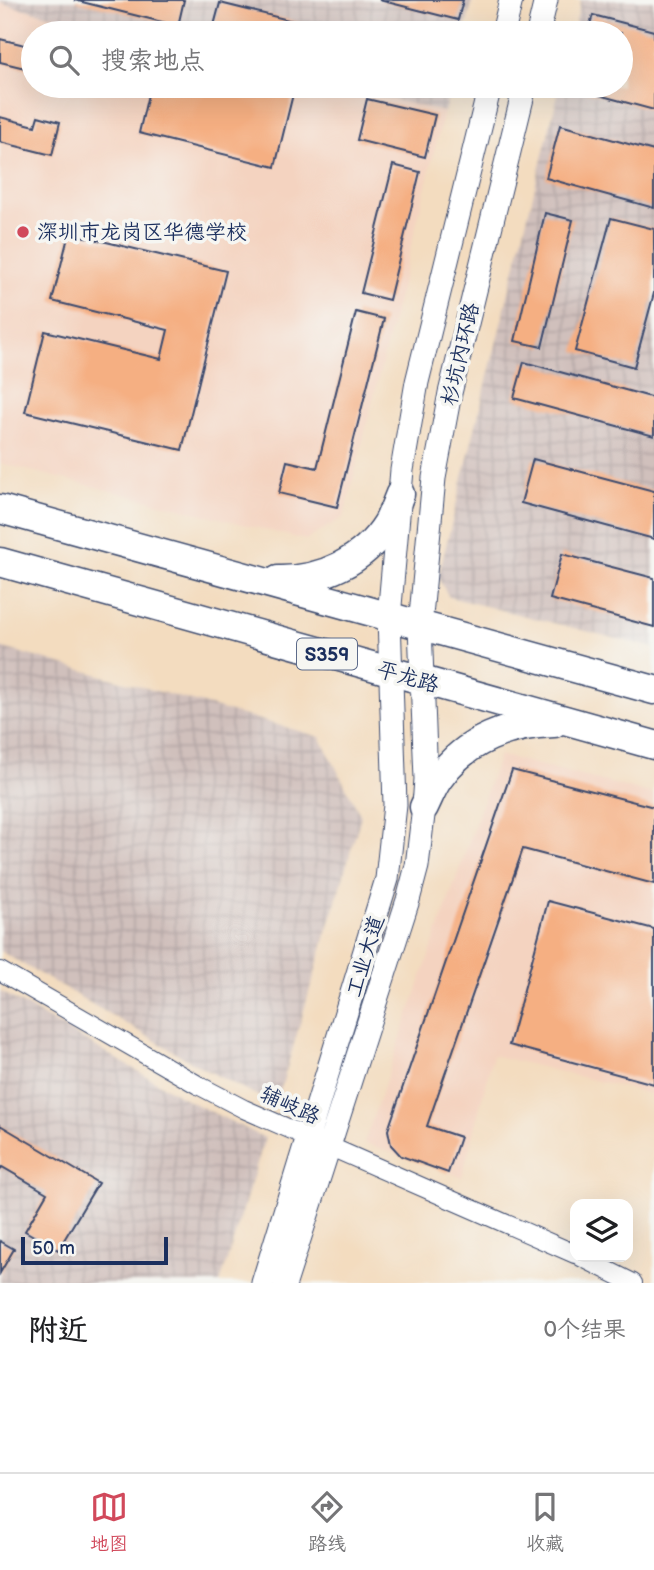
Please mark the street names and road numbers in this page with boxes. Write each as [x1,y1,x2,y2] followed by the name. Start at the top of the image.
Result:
[436,300,484,408] street label: 杉坑内环路
[297,638,357,670] road number: S359
[374,657,442,698] street label: 平龙路
[341,912,390,1000] street label: 工业大道
[256,1081,324,1130] street label: 辅岐路

